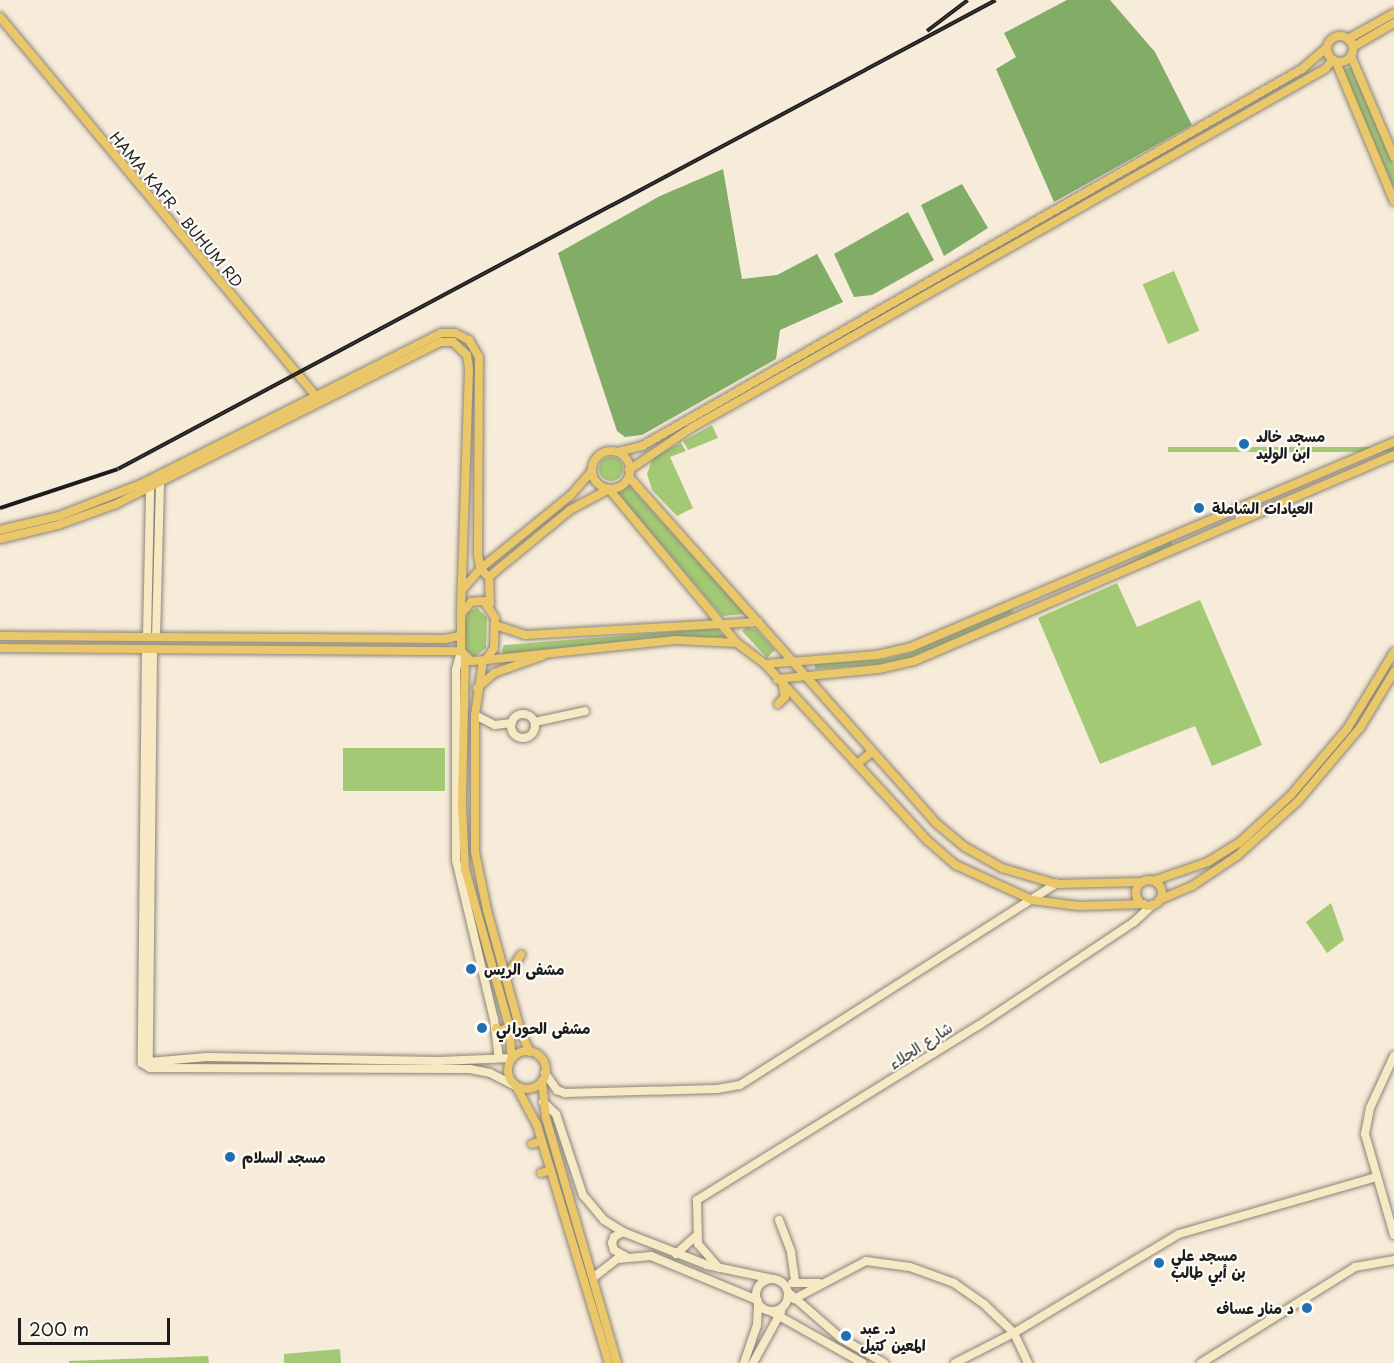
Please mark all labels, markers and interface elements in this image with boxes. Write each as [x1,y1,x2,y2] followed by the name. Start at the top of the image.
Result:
[106,127,248,291] street label: HAMA KAFR - BUHUM RD
[1256,426,1325,461] place label: مسجد خالد ابن الوليد
[1237,437,1251,451] marker: مسجد خالد ابن الوليد
[1190,499,1208,517] marker: العيادات الشاملة
[1212,499,1313,517] place label: العيادات الشاملة
[462,960,480,978] marker: مشفى الريس
[484,960,564,978] place label: مشفى الريس
[885,1018,955,1072] street label: شارع الجلاء
[473,1019,491,1037] marker: مشفى الحوراني
[496,1019,591,1037] place label: مشفى الحوراني
[242,1148,326,1166] place label: مسجد السلام
[223,1150,237,1164] marker: مسجد السلام
[1171,1245,1246,1280] place label: مسجد علي بن أبي طالب
[1152,1256,1166,1270] marker: مسجد علي بن أبي طالب
[1216,1299,1294,1317] place label: د منار عساف
[1298,1299,1316,1317] marker: د منار عساف
[21,1306,172,1344] scale bar
[29,1315,89,1342] text: 200 m
[860,1318,926,1353] place label: د. عبد المعين كتيل
[837,1327,855,1345] marker: د. عبد المعين كتيل

